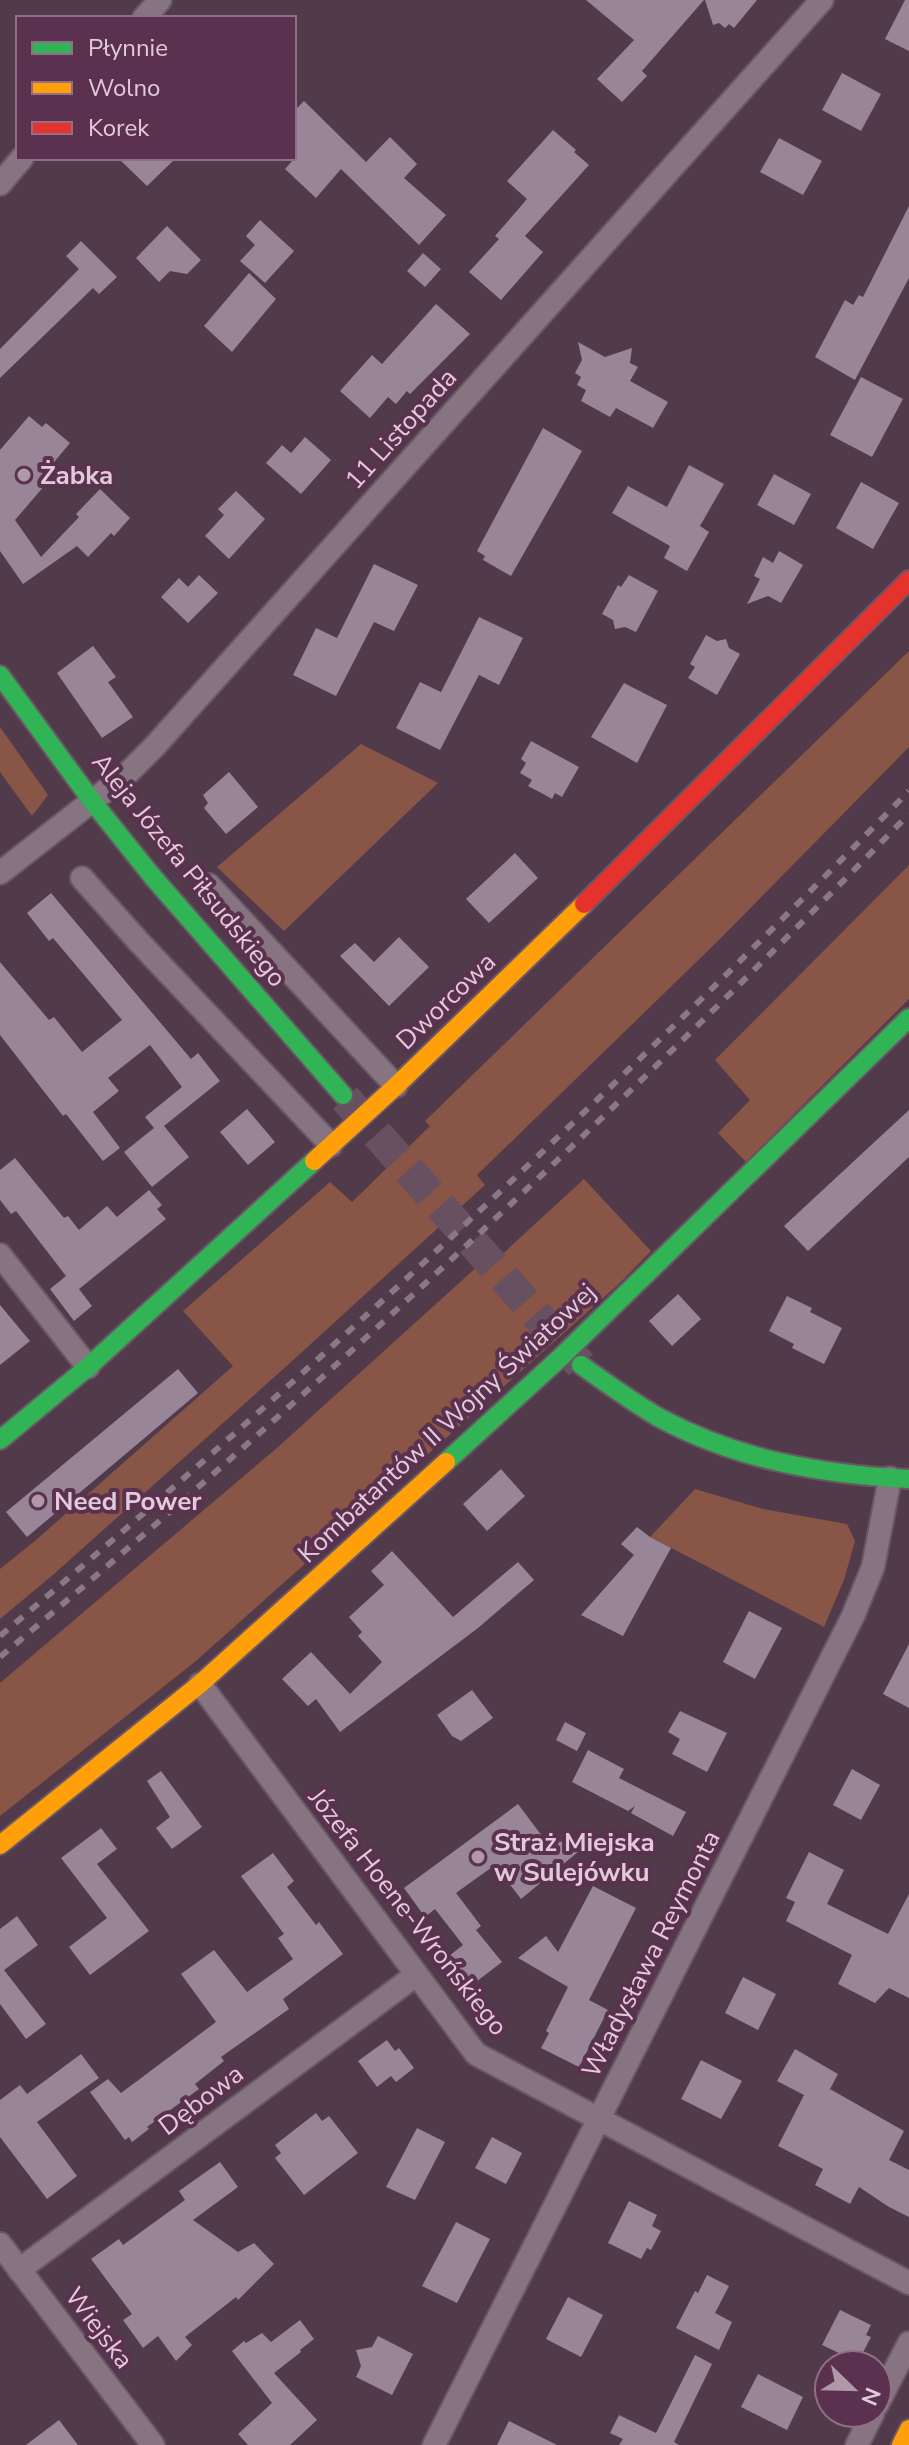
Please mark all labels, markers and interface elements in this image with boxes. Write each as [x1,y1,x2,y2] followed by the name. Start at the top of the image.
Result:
[16,16,296,160] legend
[88,32,168,64] text: Płynnie
[88,72,160,104] text: Wolno
[88,112,150,144] text: Korek
[337,361,465,497] street label: 11 Listopada
[40,458,113,493] place label: Żabka
[15,466,33,484] marker: Żabka
[84,746,294,994] street label: Aleja Józefa Piłsudskiego
[389,945,503,1057] street label: Dworcowa
[290,1275,604,1571] street label: Kombatantów II Wojny Światowej
[54,1484,202,1519] place label: Need Power
[29,1492,47,1510] marker: Need Power
[300,1780,516,2043] street label: Józefa Hoene-Wrońskiego
[494,1825,655,1890] place label: Straż Miejska w Sulejówku
[573,1825,729,2083] street label: Władysława Reymonta
[469,1848,487,1866] marker: Straż Miejska w Sulejówku
[151,2057,251,2143] street label: Dębowa
[57,2280,141,2376] street label: Wiejska
[813,2349,893,2429] north arrow
[853,2383,888,2410] text: N

